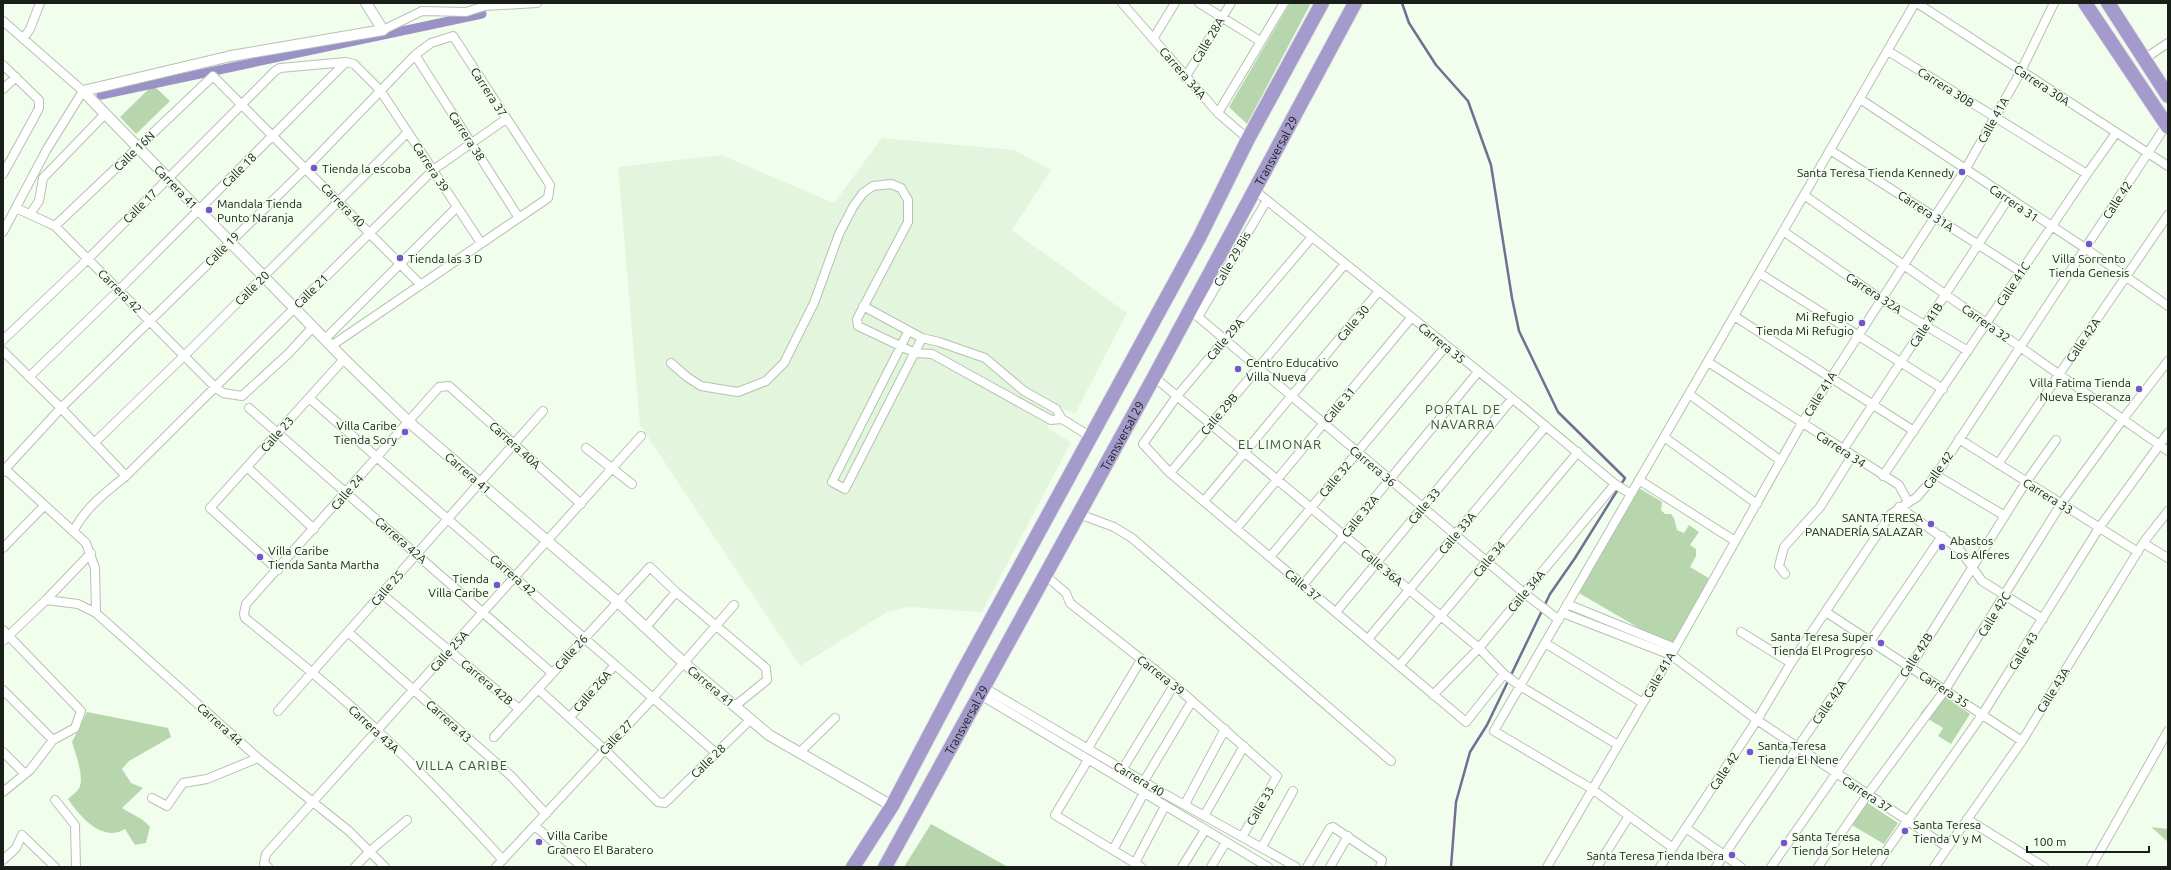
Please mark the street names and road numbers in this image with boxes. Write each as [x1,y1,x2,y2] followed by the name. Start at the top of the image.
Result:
[1189,15,1227,65] street label: Calle 28A
[1157,45,1209,102] street label: Carrera 34A
[2012,62,2073,108] street label: Carrera 30A
[468,65,510,119] street label: Carrera 37
[1915,65,1977,109] street label: Carrera 30B
[1975,95,2011,145] street label: Calle 41A
[446,109,488,163] street label: Carrera 38
[1252,114,1300,188] street label: Transversal 29
[111,129,157,173] street label: Calle 16N
[410,140,452,194] street label: Carrera 39
[219,150,259,190] street label: Calle 18
[152,162,200,212] street label: Carrera 41
[2100,179,2134,221] street label: Calle 42
[319,181,368,230] street label: Carrera 40
[1987,182,2041,224] street label: Carrera 31
[120,186,160,226] street label: Calle 17
[1896,188,1957,234] street label: Carrera 31A
[202,229,242,269] street label: Calle 19
[1211,229,1253,289] street label: Calle 29 Bis
[1994,259,2033,308] street label: Calle 41C
[96,267,144,315] street label: Carrera 42
[232,268,272,308] street label: Calle 20
[1844,270,1905,316] street label: Carrera 32A
[291,271,331,311] street label: Calle 21
[1907,300,1945,350] street label: Calle 41B
[1334,302,1372,344] street label: Calle 30
[1959,302,2013,344] street label: Carrera 32
[1204,315,1246,363] street label: Calle 29A
[2063,315,2103,365] street label: Calle 42A
[1416,320,1468,366] street label: Carrera 35
[1801,369,1839,419] street label: Calle 41A
[1320,384,1358,426] street label: Calle 31
[1198,391,1240,437] street label: Calle 29B
[1098,399,1146,473] street label: Transversal 29
[258,414,296,454] street label: Calle 23
[487,419,543,471] street label: Carrera 40A
[1814,428,1868,470] street label: Carrera 34
[1347,443,1399,489] street label: Carrera 36
[1920,449,1956,491] street label: Calle 42
[443,450,493,496] street label: Carrera 41
[1316,458,1354,500] street label: Calle 32
[328,471,366,512] street label: Calle 24
[2021,476,2075,516] street label: Carrera 33
[1405,485,1443,527] street label: Calle 33
[1339,492,1381,540] street label: Calle 32A
[1436,509,1478,557] street label: Calle 33A
[373,514,430,566] street label: Carrera 42A
[1470,538,1508,580] street label: Calle 34
[1358,546,1406,588] street label: Calle 36A
[488,552,538,598] street label: Carrera 42
[1282,566,1324,604] street label: Calle 37
[1505,567,1547,615] street label: Calle 34A
[368,568,406,608] street label: Calle 25
[1975,589,2013,639] street label: Calle 42C
[427,628,471,674] street label: Calle 25A
[1897,630,1935,680] street label: Calle 42B
[2006,630,2040,672] street label: Calle 43
[552,632,590,672] street label: Calle 26
[1641,650,1677,700] street label: Calle 41A
[1135,653,1187,697] street label: Carrera 39
[458,656,516,708] street label: Carrera 42B
[685,663,737,709] street label: Carrera 41
[2034,665,2072,715] street label: Calle 43A
[571,668,614,714] street label: Calle 26A
[1917,668,1971,710] street label: Carrera 35
[1809,677,1849,727] street label: Calle 42A
[942,683,990,757] street label: Transversal 29
[424,697,474,745] street label: Carrera 43
[195,700,245,748] street label: Carrera 44
[346,702,402,756] street label: Carrera 43A
[597,717,635,757] street label: Calle 27
[688,741,728,781] street label: Calle 28
[1707,750,1741,792] street label: Calle 42
[1111,759,1167,799] street label: Carrera 40
[1840,773,1894,815] street label: Carrera 37
[1244,784,1276,828] street label: Calle 33

